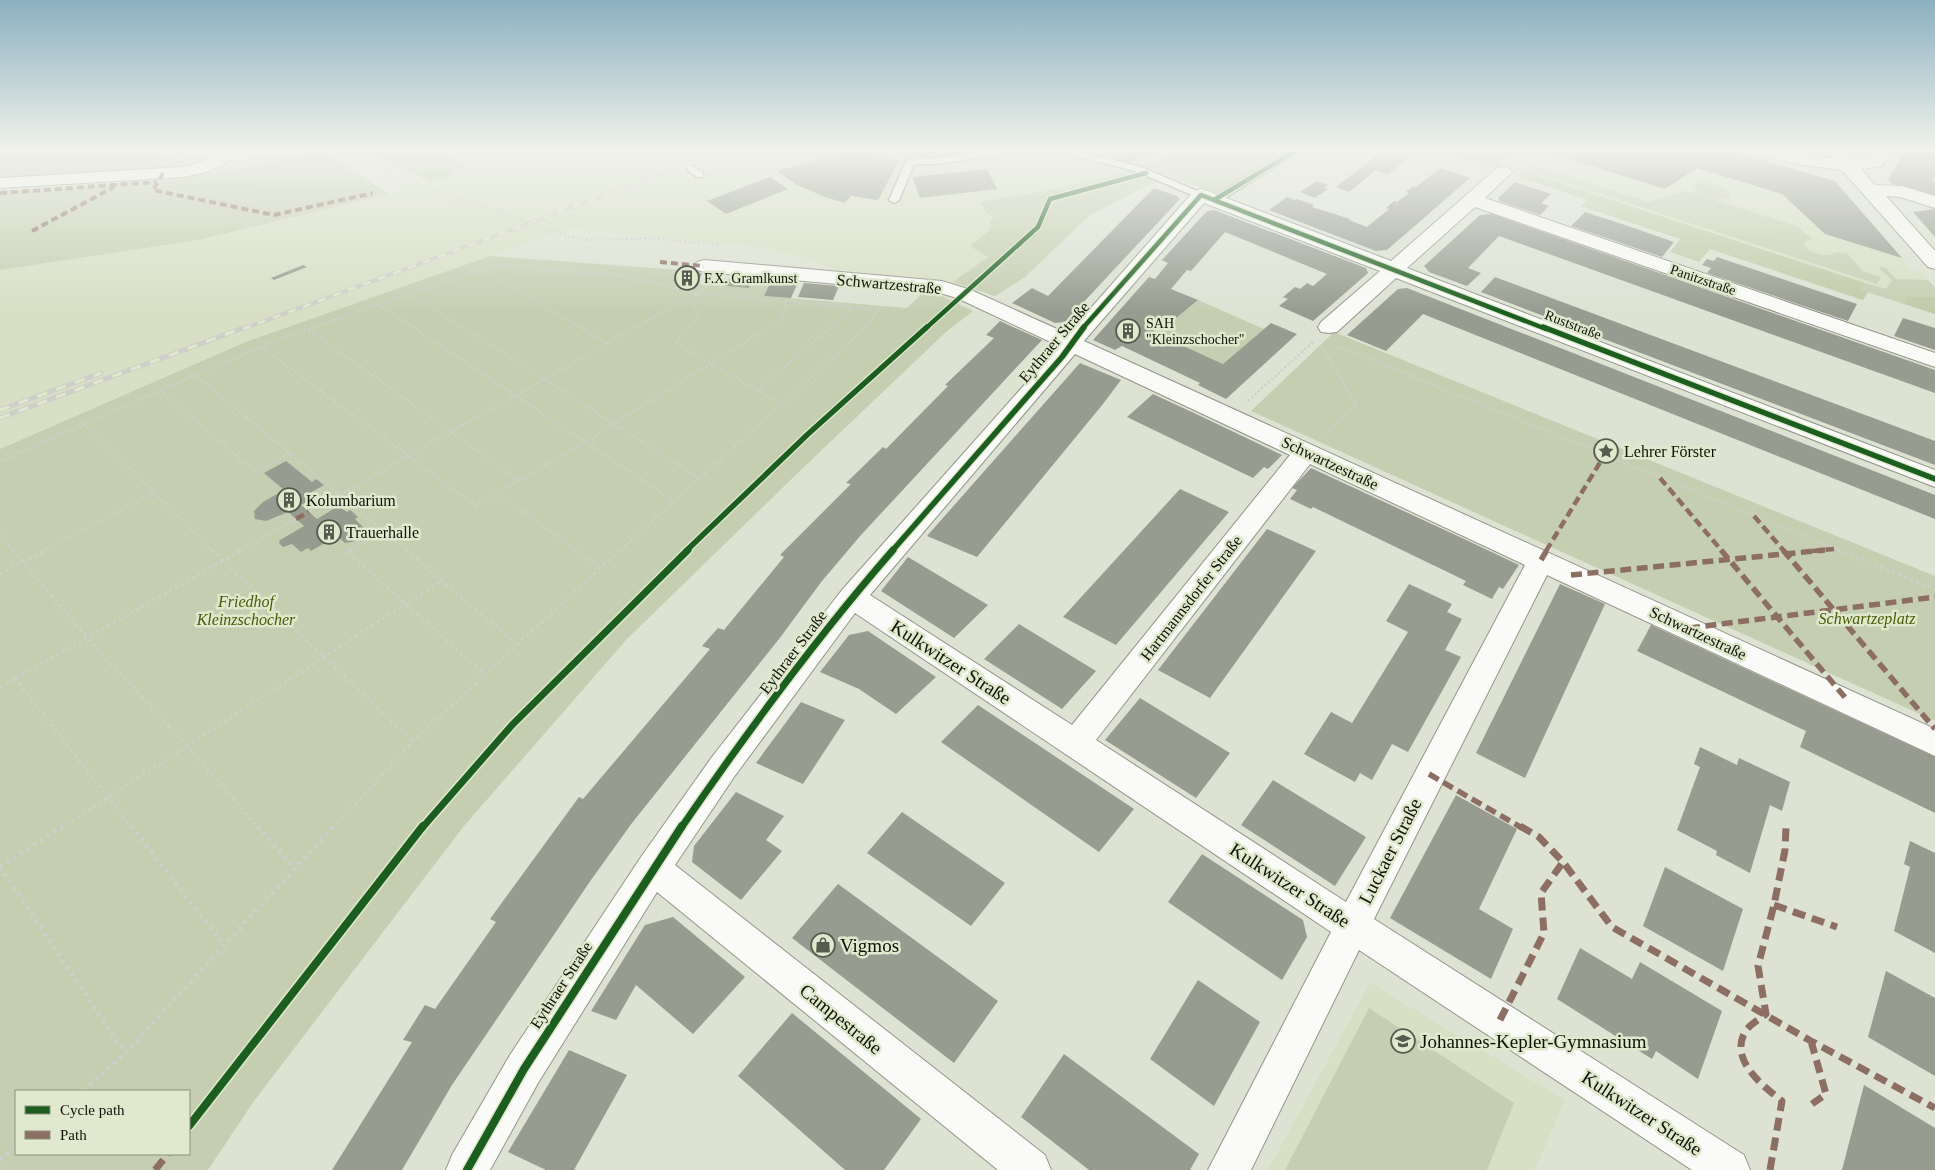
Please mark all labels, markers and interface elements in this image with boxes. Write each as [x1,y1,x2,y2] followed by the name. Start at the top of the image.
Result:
[1668,262,1738,298] street label: Panitzstraße
[674,265,700,291] building icon: F.X. Gramlkunst
[704,271,797,286] place label: F.X. Gramlkunst
[836,271,942,297] street label: Schwartzestraße
[1015,298,1093,386] street label: Eythraer Straße
[1543,307,1603,343] street label: Ruststraße
[1146,316,1245,347] place label: SAH "Kleinzschocher"
[1115,318,1141,344] building icon: SAH "Kleinzschocher"
[1279,433,1381,493] street label: Schwartzestraße
[1593,438,1619,464] place icon: Lehrer Förster
[1624,443,1717,460] place label: Lehrer Förster
[276,487,302,513] building icon: Kolumbarium
[306,492,396,509] place label: Kolumbarium
[316,519,342,545] building icon: Trauerhalle
[346,524,419,541] place label: Trauerhalle
[1137,532,1245,664] street label: Hartmannsdorfer Straße
[196,593,296,628] park label: Friedhof Kleinzschocher
[1647,603,1749,663] street label: Schwartzestraße
[756,607,831,698] street label: Eythraer Straße
[1819,610,1916,628] park label: Schwartzeplatz
[887,615,1015,709] street label: Kulkwitzer Straße
[1354,795,1426,907] street label: Luckaer Straße
[1226,838,1354,932] street label: Kulkwitzer Straße
[810,932,836,958] shop icon: Vigmos
[840,935,899,956] place label: Vigmos
[527,938,596,1032] street label: Eythraer Straße
[796,980,886,1058] street label: Campestraße
[1390,1028,1416,1054] school or university icon: Johannes-Kepler-Gymnasium
[1420,1031,1647,1052] place label: Johannes-Kepler-Gymnasium
[1578,1066,1706,1160] street label: Kulkwitzer Straße
[15,1090,190,1155] legend
[60,1102,125,1118] text: Cycle path
[60,1127,87,1143] text: Path

